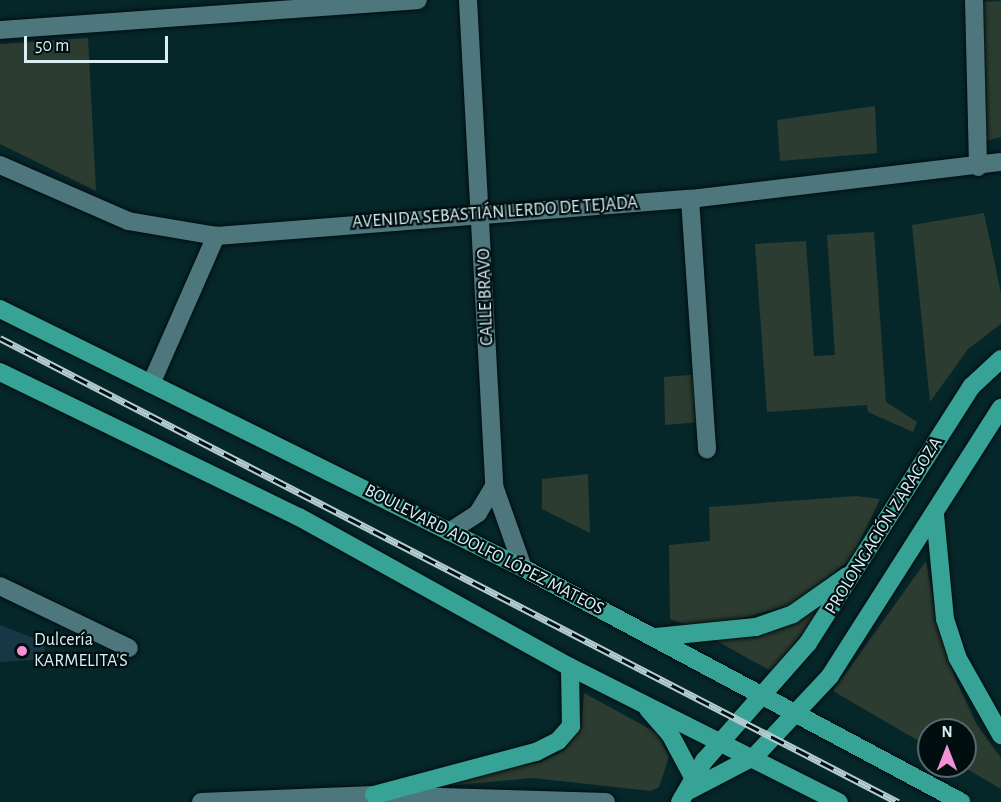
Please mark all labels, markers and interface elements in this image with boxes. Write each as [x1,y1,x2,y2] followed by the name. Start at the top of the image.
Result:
[27,24,171,62] scale bar
[35,37,69,55] text: 50 m
[352,192,638,234] street label: AVENIDA SEBASTIÁN LERDO DE TEJADA
[474,248,498,346] street label: CALLE BRAVO
[821,434,947,618] street label: PROLONGACIÓN ZARAGOZA
[361,480,607,620] street label: BOULEVARD ADOLFO LÓPEZ MATEOS
[34,630,128,672] place label: Dulcería KARMELITA'S
[15,644,29,658] marker: Dulcería KARMELITA'S
[917,718,977,778] north arrow
[941,724,953,740] text: N

